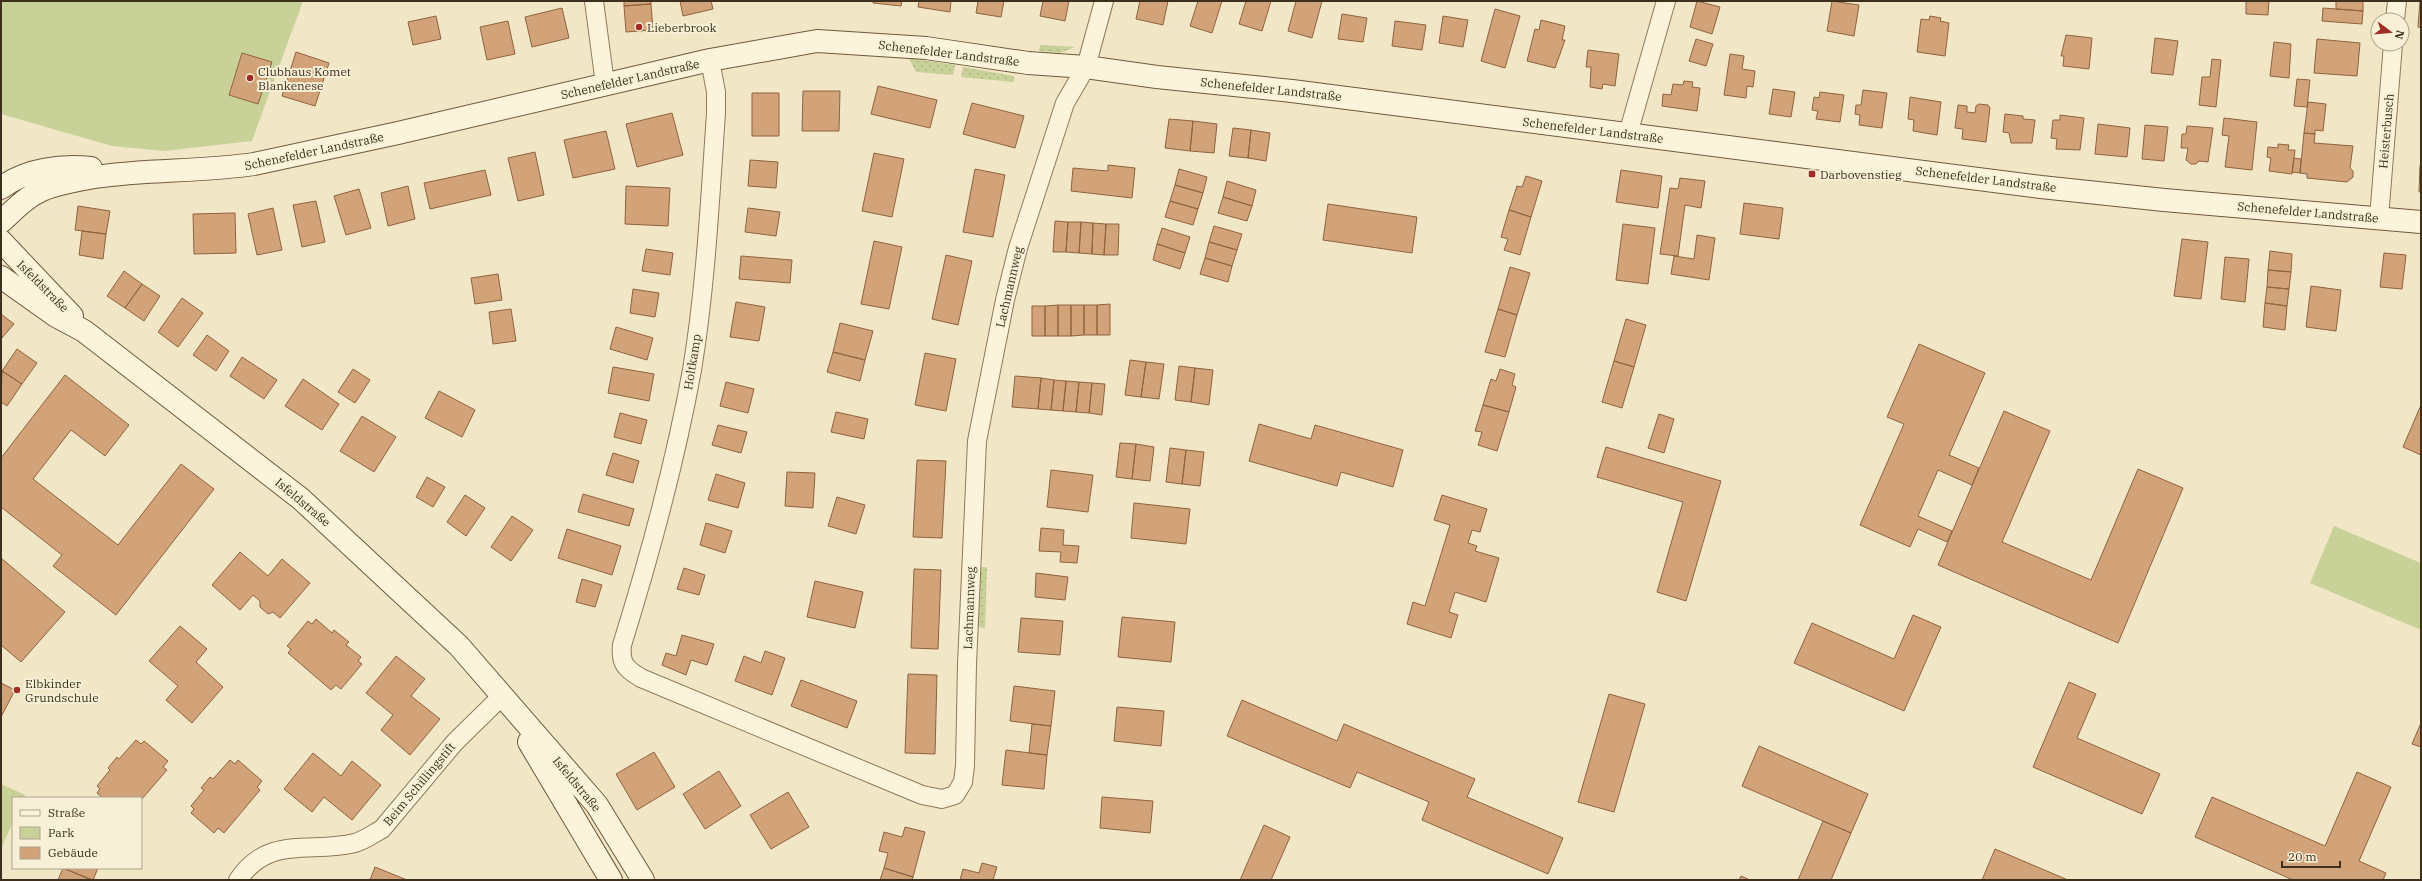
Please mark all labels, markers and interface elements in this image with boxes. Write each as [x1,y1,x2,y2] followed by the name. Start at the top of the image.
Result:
[2370,12,2410,52] north arrow
[647,20,717,35] place label: Lieberbrook
[634,22,644,32] marker: Lieberbrook
[2392,29,2408,41] text: N
[878,37,1020,69] street label: Schenefelder Landstraße
[559,56,701,102] street label: Schenefelder Landstraße
[258,64,351,93] place label: Clubhaus Komet Blankenese
[245,73,255,83] marker: Clubhaus Komet Blankenese
[1200,74,1342,104] street label: Schenefelder Landstraße
[2375,92,2397,169] street label: Heisterbusch
[1522,114,1664,146] street label: Schenefelder Landstraße
[243,129,385,173] street label: Schenefelder Landstraße
[1915,163,2057,195] street label: Schenefelder Landstraße
[1820,167,1902,182] place label: Darbovenstieg
[1807,169,1817,179] marker: Darbovenstieg
[2237,198,2379,226] street label: Schenefelder Landstraße
[992,245,1026,329] street label: Lachmannweg
[14,257,72,315] street label: Isfeldstraße
[680,333,704,391] street label: Holtkamp
[272,475,334,529] street label: Isfeldstraße
[960,566,978,650] street label: Lachmannweg
[25,676,99,705] place label: Elbkinder Grundschule
[12,685,22,695] marker: Elbkinder Grundschule
[380,739,458,829] street label: Beim Schillingstift
[550,753,604,815] street label: Isfeldstraße
[12,797,142,869] legend
[48,805,85,820] text: Straße
[48,825,74,840] text: Park
[2282,843,2340,869] scale bar
[48,845,98,860] text: Gebäude
[2288,849,2317,864] text: 20 m

